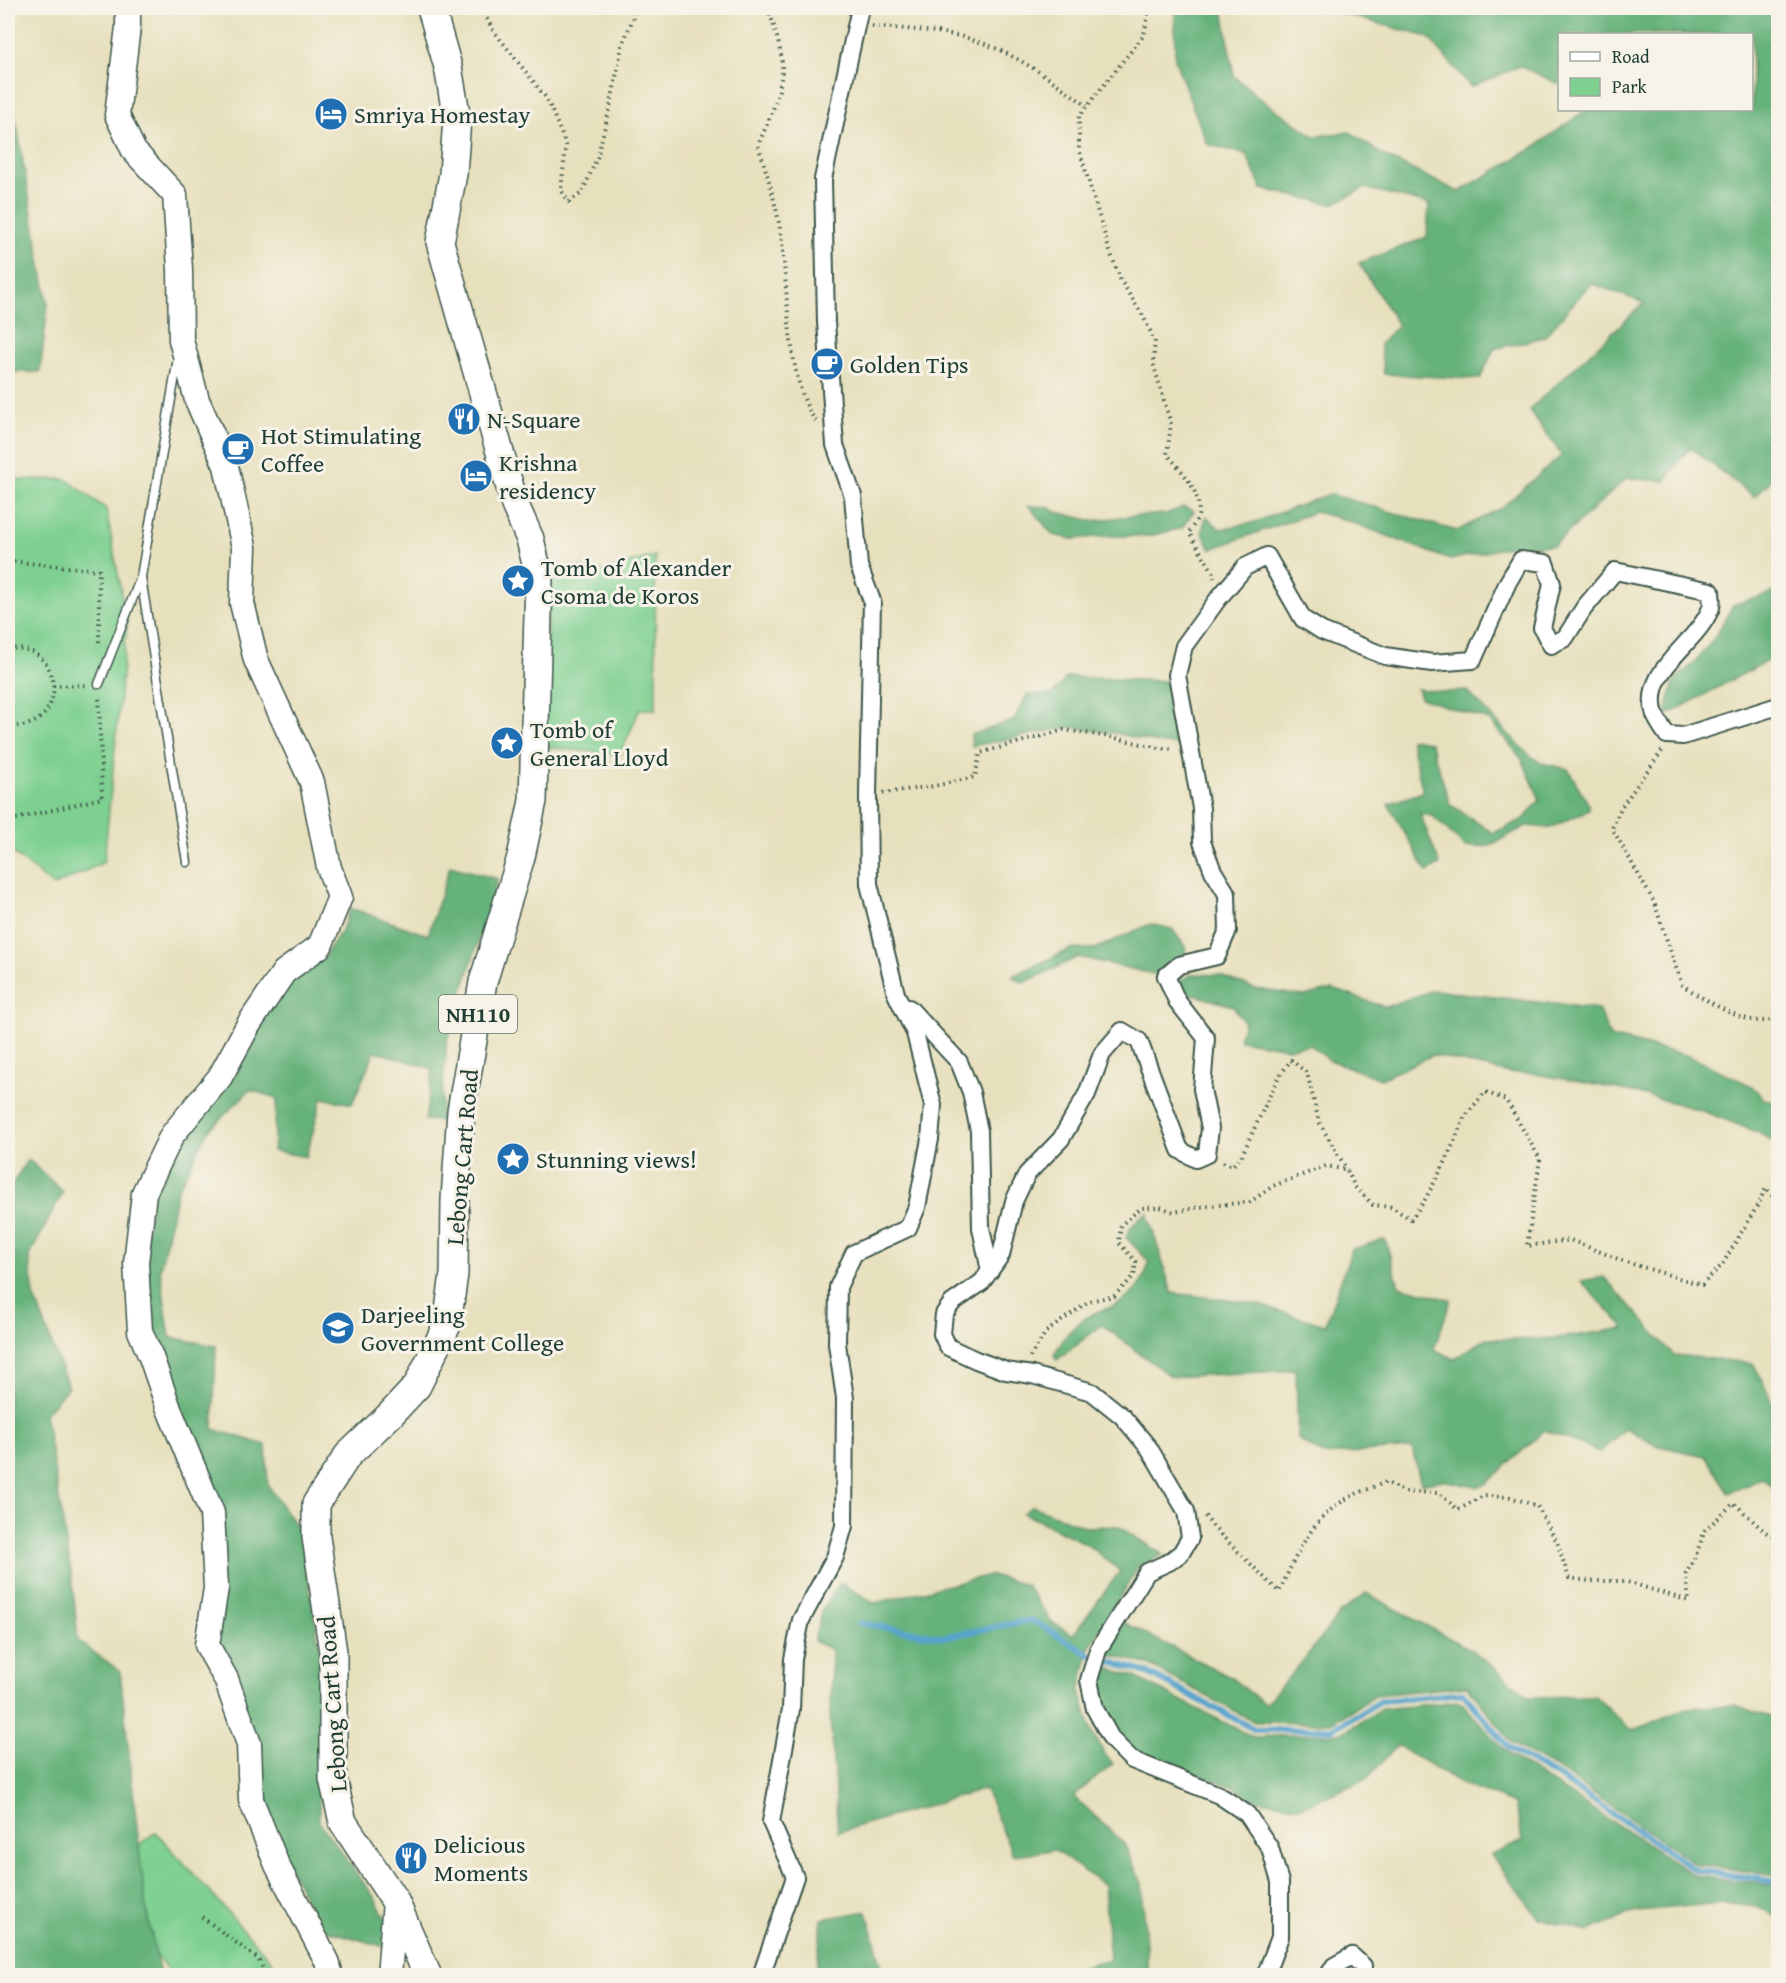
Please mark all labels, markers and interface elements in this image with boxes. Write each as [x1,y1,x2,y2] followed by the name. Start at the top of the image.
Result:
[1558,33,1753,111] legend
[1612,43,1650,70] text: Road
[1612,73,1648,100] text: Park
[313,96,349,132] hotel icon: Smriya Homestay
[354,97,531,132] place label: Smriya Homestay
[809,346,845,382] cafe icon: Golden Tips
[850,347,969,382] place label: Golden Tips
[446,401,482,437] restaurant icon: N-Square
[487,402,580,437] place label: N-Square
[261,418,421,481] place label: Hot Stimulating Coffee
[220,431,256,467] cafe icon: Hot Stimulating Coffee
[499,445,596,508] place label: Krishna residency
[458,458,494,494] hotel icon: Krishna residency
[541,550,732,613] place label: Tomb of Alexander Csoma de Koros
[500,563,536,599] place icon: Tomb of Alexander Csoma de Koros
[530,712,669,775] place label: Tomb of General Lloyd
[489,725,525,761] place icon: Tomb of General Lloyd
[439,995,517,1033] road number: NH110
[437,1067,487,1246] street label: Lebong Cart Road
[495,1141,531,1177] place icon: Stunning views!
[536,1142,697,1177] place label: Stunning views!
[361,1297,564,1360] place label: Darjeeling Government College
[320,1310,356,1346] school or university icon: Darjeeling Government College
[308,1615,356,1793] street label: Lebong Cart Road
[434,1827,528,1890] place label: Delicious Moments
[393,1840,429,1876] restaurant icon: Delicious Moments

